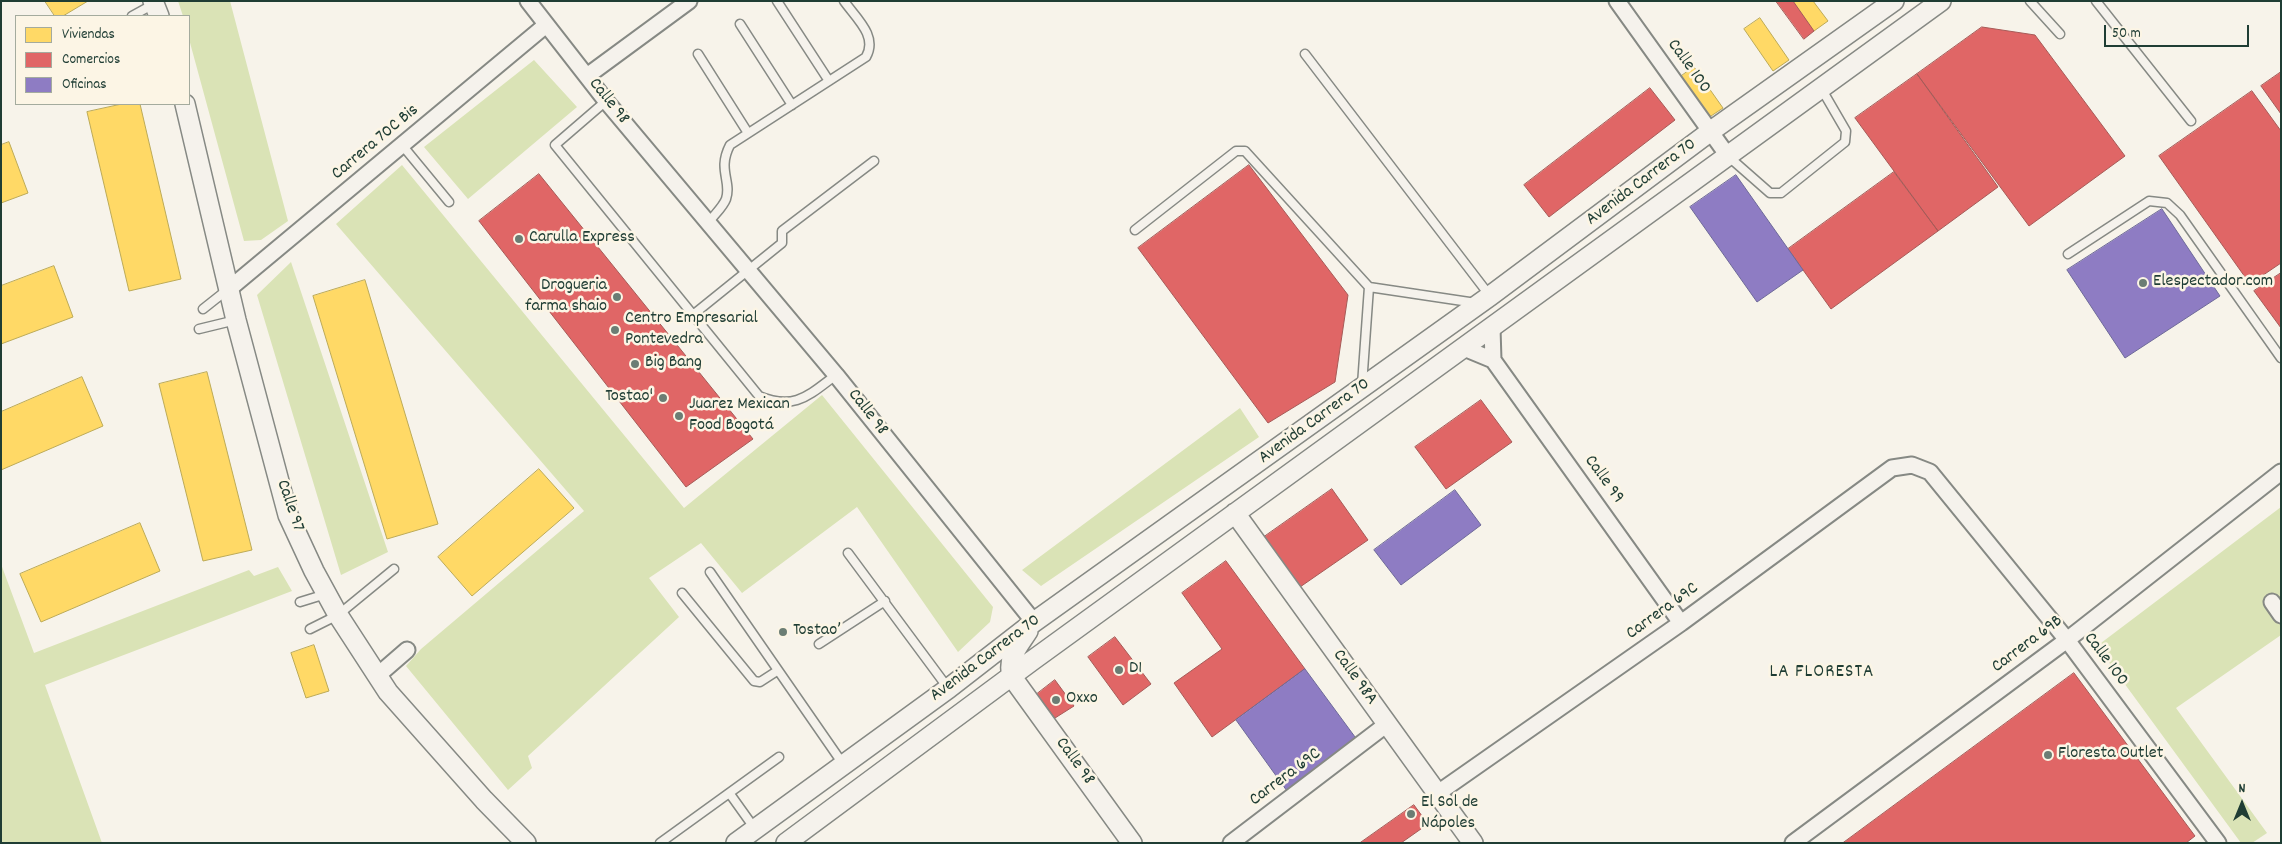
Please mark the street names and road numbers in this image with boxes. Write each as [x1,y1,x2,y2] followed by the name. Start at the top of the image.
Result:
[1661,36,1715,98] street label: Calle 100
[583,74,633,130] street label: Calle 98
[328,100,424,186] street label: Carrera 70C Bis
[1583,135,1701,231] street label: Avenida Carrera 70
[1255,374,1375,470] street label: Avenida Carrera 70
[842,385,892,441] street label: Calle 98
[1578,452,1628,508] street label: Calle 99
[270,477,308,535] street label: Calle 97
[1623,579,1703,645] street label: Carrera 69C
[927,611,1045,707] street label: Avenida Carrera 70
[1988,611,2068,679] street label: Carrera 69B
[2078,629,2132,691] street label: Calle 100
[1327,646,1381,710] street label: Calle 98A
[1050,734,1098,790] street label: Calle 98
[1246,744,1326,812] street label: Carrera 69C

